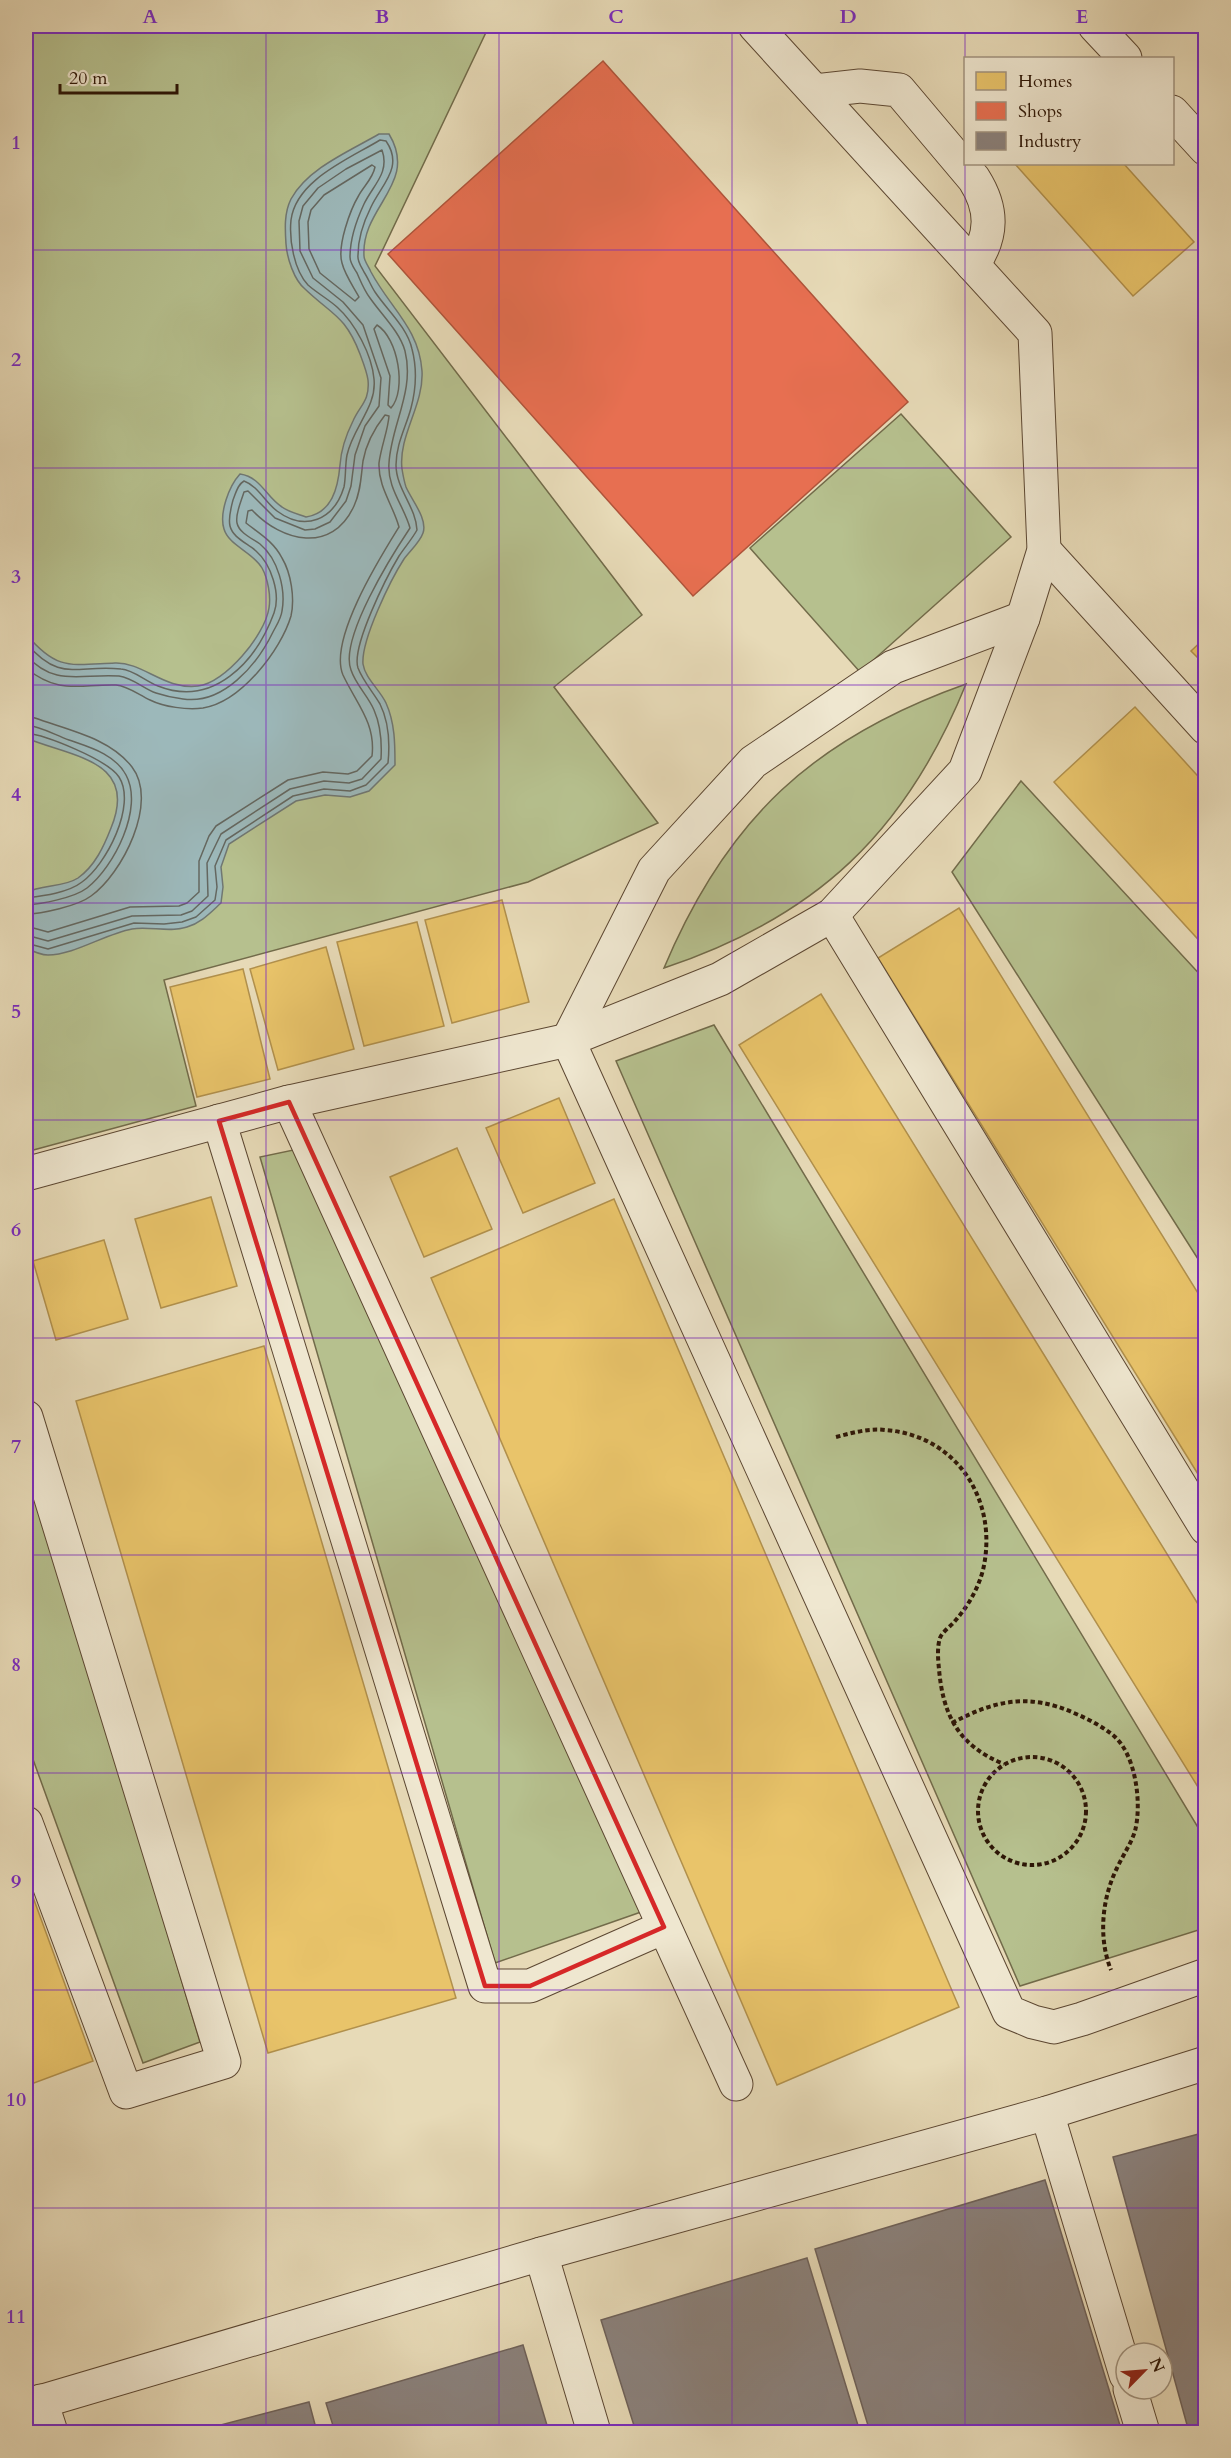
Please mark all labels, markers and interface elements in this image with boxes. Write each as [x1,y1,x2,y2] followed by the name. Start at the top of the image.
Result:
[142,3,158,30] text: A
[375,3,389,30] text: B
[608,3,624,30] text: C
[839,3,857,30] text: D
[1076,3,1088,30] text: E
[60,57,177,95] scale bar
[964,57,1174,165] legend
[69,66,108,91] text: 20 m
[1018,69,1072,94] text: Homes
[1018,99,1062,124] text: Shops
[11,129,21,156] text: 1
[1018,129,1082,154] text: Industry
[11,346,21,373] text: 2
[11,563,21,590] text: 3
[11,781,21,808] text: 4
[11,998,21,1025] text: 5
[11,1216,21,1243] text: 6
[11,1433,21,1460] text: 7
[11,1651,21,1678] text: 8
[11,1868,21,1895] text: 9
[6,2086,26,2113] text: 10
[6,2303,26,2330] text: 11
[1114,2341,1174,2401] north arrow
[1144,2354,1170,2376] text: N

